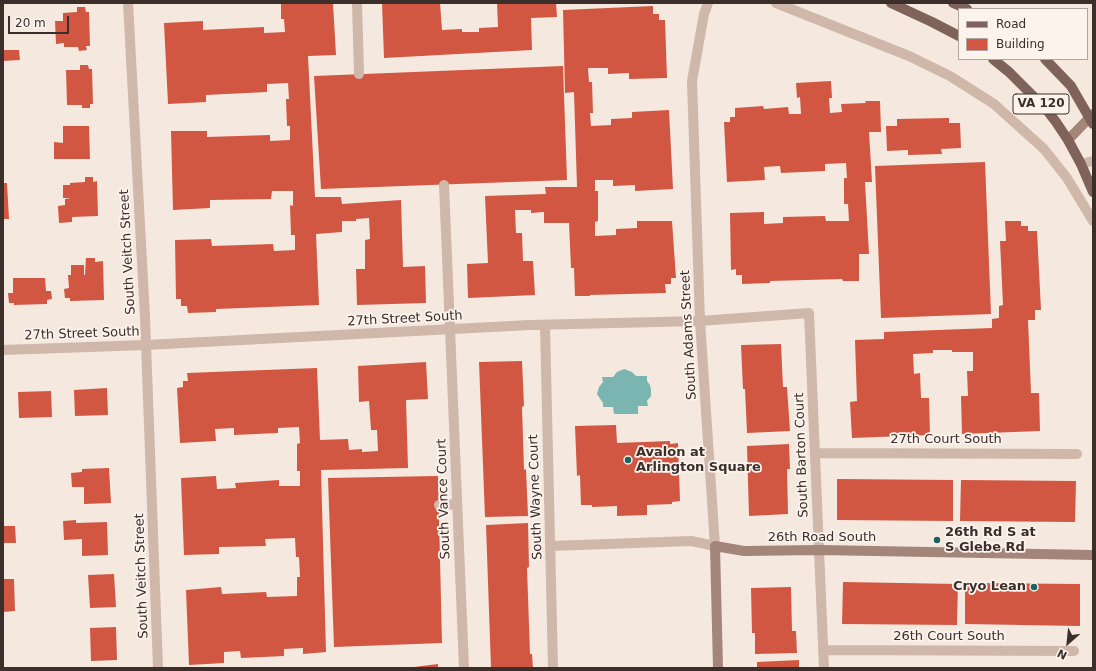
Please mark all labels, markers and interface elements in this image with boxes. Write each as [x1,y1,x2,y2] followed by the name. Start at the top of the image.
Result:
[10,8,71,34] scale bar
[958,8,1088,60] legend
[15,16,46,30] text: 20 m
[996,17,1026,31] text: Road
[996,37,1045,51] text: Building
[1013,94,1069,114] road number: VA 120
[117,189,139,315] street label: South Veitch Street
[678,270,700,400] street label: South Adams Street
[347,308,463,330] street label: 27th Street South
[24,324,140,344] street label: 27th Street South
[792,392,812,518] street label: South Barton Court
[890,432,1002,448] street label: 27th Court South
[526,434,546,560] street label: South Wayne Court
[434,438,454,560] street label: South Vance Court
[636,445,761,476] place label: Avalon at Arlington Square
[623,455,633,465] marker: Avalon at Arlington Square
[132,513,152,639] street label: South Veitch Street
[945,525,1036,556] place label: 26th Rd S at S Glebe Rd
[768,530,876,546] street label: 26th Road South
[932,535,942,545] marker: 26th Rd S at S Glebe Rd
[953,579,1026,595] place label: Cryo Lean
[1029,582,1039,592] marker: Cryo Lean
[1048,623,1088,663] north arrow
[893,629,1005,645] street label: 26th Court South
[1055,646,1069,662] text: N

